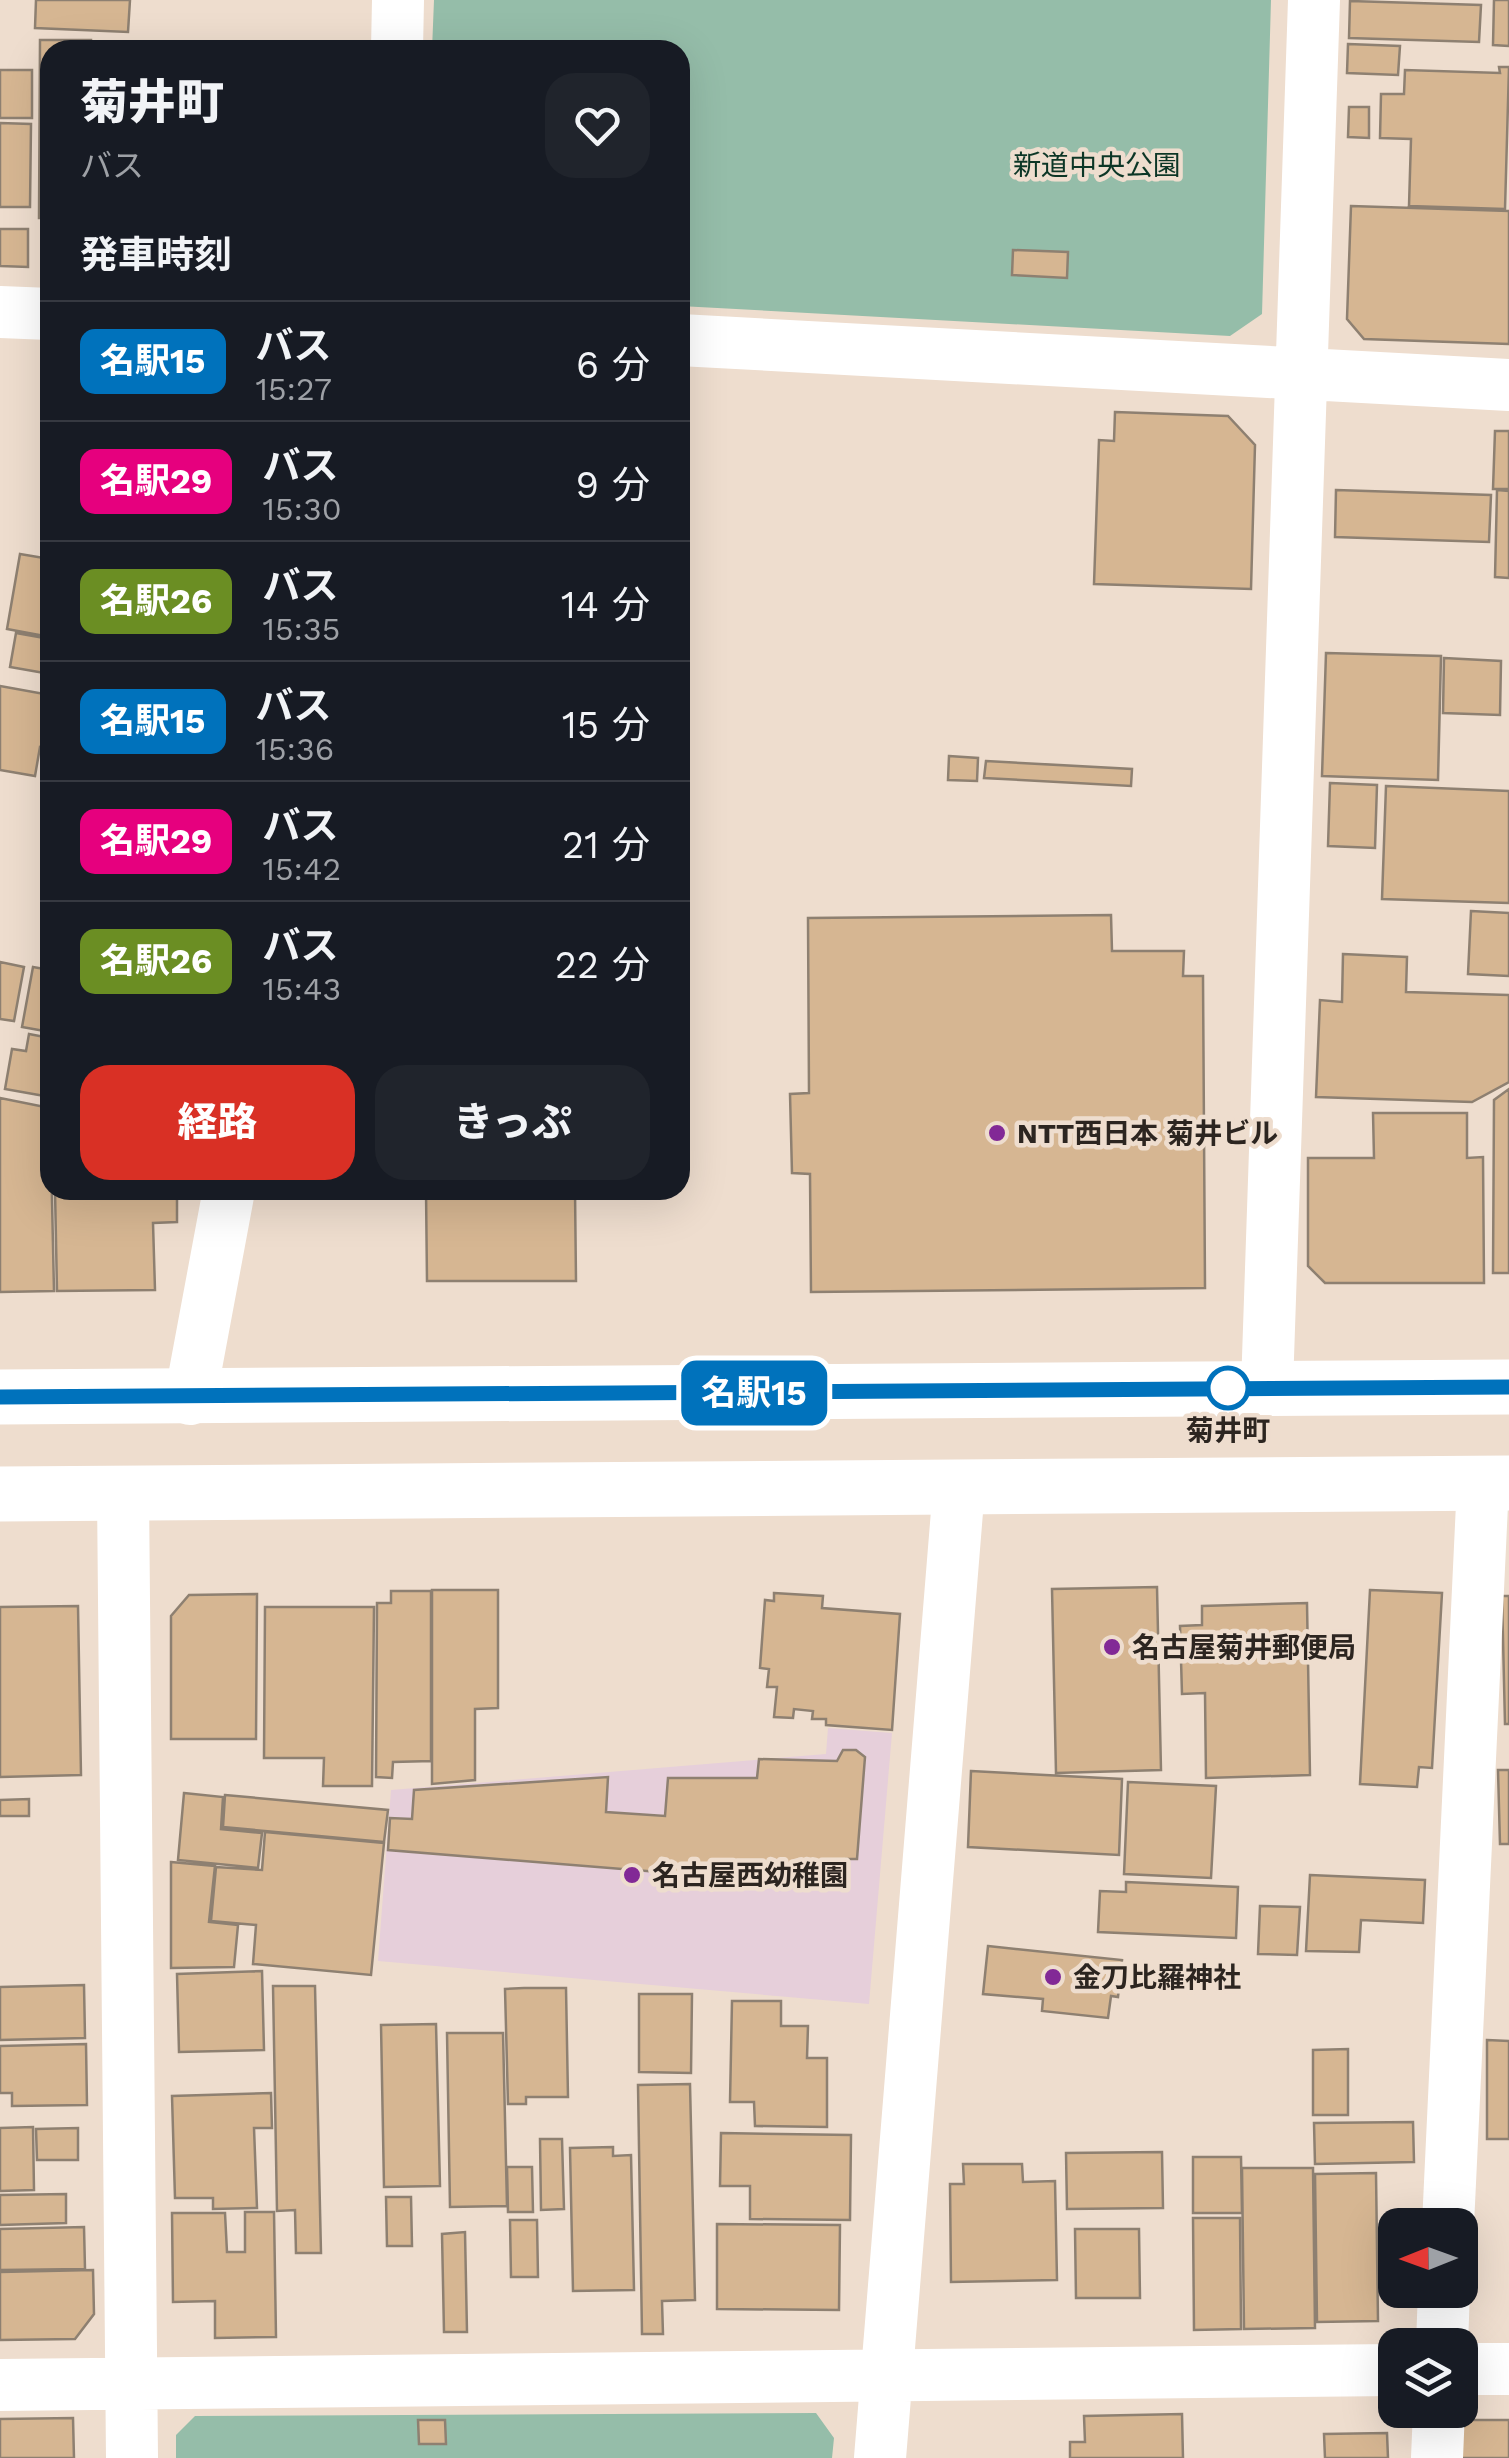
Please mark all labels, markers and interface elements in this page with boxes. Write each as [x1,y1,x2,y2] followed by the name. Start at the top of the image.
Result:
[545,73,650,178] button: heart
[80,74,224,131] text: 菊井町
[80,147,144,185] text: バス
[1013,149,1181,182] park label: 新道中央公園
[80,233,232,277] text: 発車時刻
[256,324,332,368] text: バス
[100,340,206,382] text: 名駅15
[576,343,650,387] text: 6 分
[256,370,332,408] text: 15:27
[262,444,338,488] text: バス
[100,460,212,502] text: 名駅29
[576,463,650,507] text: 9 分
[262,490,342,528] text: 15:30
[262,564,338,608] text: バス
[100,580,212,622] text: 名駅26
[561,583,650,627] text: 14 分
[262,610,340,648] text: 15:35
[256,684,332,728] text: バス
[100,700,206,742] text: 名駅15
[562,703,650,747] text: 15 分
[256,730,334,768] text: 15:36
[262,804,338,848] text: バス
[100,820,212,862] text: 名駅29
[562,823,650,867] text: 21 分
[262,850,341,888] text: 15:42
[262,924,338,968] text: バス
[100,940,212,982] text: 名駅26
[555,943,650,987] text: 22 分
[262,970,341,1008] text: 15:43
[80,1065,355,1180] button: 経路
[375,1065,650,1180] button: きっぷ
[1017,1117,1278,1150] place label: NTT西日本 菊井ビル
[986,1122,1008,1144] marker: NTT西日本 菊井ビル
[684,1360,824,1426] line badge: 名駅15
[1207,1367,1249,1409] marker: 菊井町
[701,1372,807,1414] text: 名駅15
[1186,1414,1270,1447] place label: 菊井町
[1132,1631,1356,1664] place label: 名古屋菊井郵便局
[1101,1636,1123,1658] marker: 名古屋菊井郵便局
[652,1859,848,1892] place label: 名古屋西幼稚園
[621,1864,643,1886] marker: 名古屋西幼稚園
[1073,1961,1241,1994] place label: 金刀比羅神社
[1042,1966,1064,1988] marker: 金刀比羅神社
[1378,2208,1478,2308] north arrow
[1378,2208,1478,2428] map controls
[1378,2328,1478,2428] button: layers

